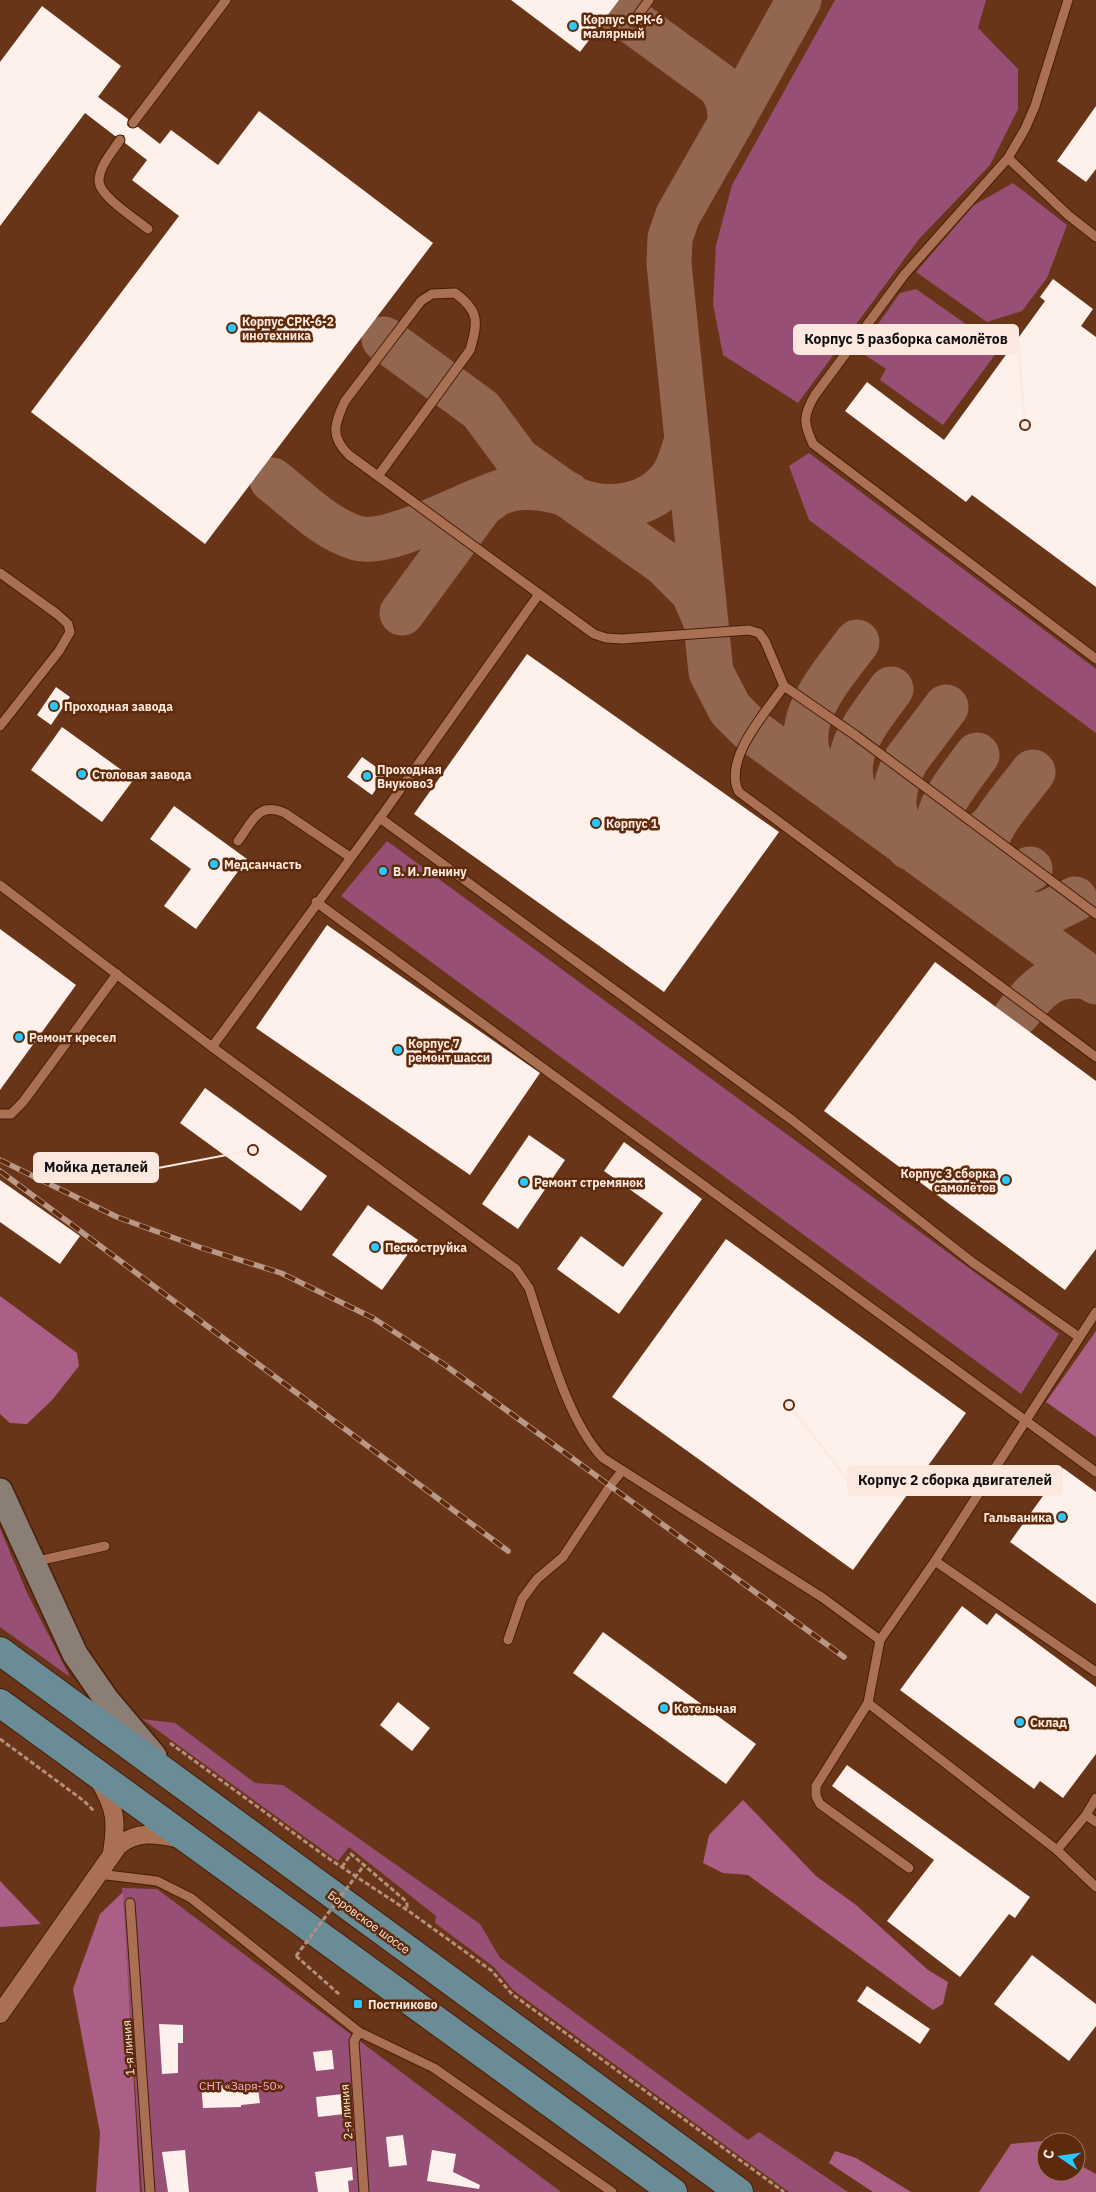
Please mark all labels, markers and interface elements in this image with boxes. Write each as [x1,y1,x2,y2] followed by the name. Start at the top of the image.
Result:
[583,12,663,41] place label: Корпус СРК-6 малярный
[567,20,579,32] marker: Корпус СРК-6 малярный
[242,314,334,343] place label: Корпус СРК-6-2 инотехника
[226,322,238,334] marker: Корпус СРК-6-2 инотехника
[794,325,1018,354] callout: Корпус 5 разборка самолётов
[804,330,1008,348] text: Корпус 5 разборка самолётов
[64,699,173,714] place label: Проходная завода
[48,700,60,712] marker: Проходная завода
[377,762,442,791] place label: Проходная Внуково3
[92,767,192,782] place label: Столовая завода
[76,768,88,780] marker: Столовая завода
[361,770,373,782] marker: Проходная Внуково3
[606,816,658,831] place label: Корпус 1
[590,817,602,829] marker: Корпус 1
[224,857,302,872] place label: Медсанчасть
[208,858,220,870] marker: Медсанчасть
[393,864,467,879] place label: В. И. Ленину
[377,865,389,877] marker: В. И. Ленину
[29,1030,116,1045] place label: Ремонт кресел
[13,1031,25,1043] marker: Ремонт кресел
[408,1036,490,1065] place label: Корпус 7 ремонт шасси
[392,1044,404,1056] marker: Корпус 7 ремонт шасси
[34,1153,158,1182] callout: Мойка деталей
[44,1158,148,1176] text: Мойка деталей
[901,1166,996,1195] place label: Корпус 3 сборка самолётов
[1000,1174,1012,1186] marker: Корпус 3 сборка самолётов
[534,1175,643,1190] place label: Ремонт стремянок
[518,1176,530,1188] marker: Ремонт стремянок
[385,1240,467,1255] place label: Пескоструйка
[369,1241,381,1253] marker: Пескоструйка
[848,1466,1062,1495] callout: Корпус 2 сборка двигателей
[858,1471,1052,1489] text: Корпус 2 сборка двигателей
[984,1510,1052,1525] place label: Гальваника
[1056,1511,1068,1523] marker: Гальваника
[674,1701,737,1716] place label: Котельная
[658,1702,670,1714] marker: Котельная
[1030,1715,1067,1730] place label: Склад
[1014,1716,1026,1728] marker: Склад
[325,1887,413,1957] street label: Боровское шоссе
[368,1997,438,2012] place label: Постниково
[352,1998,364,2010] marker: Постниково
[119,2020,137,2076] street label: 1-я линия
[199,2078,283,2093] park label: СНТ «Заря-50»
[337,2084,355,2140] street label: 2-я линия
[1036,2132,1086,2182] north arrow
[1039,2148,1058,2161] text: С

